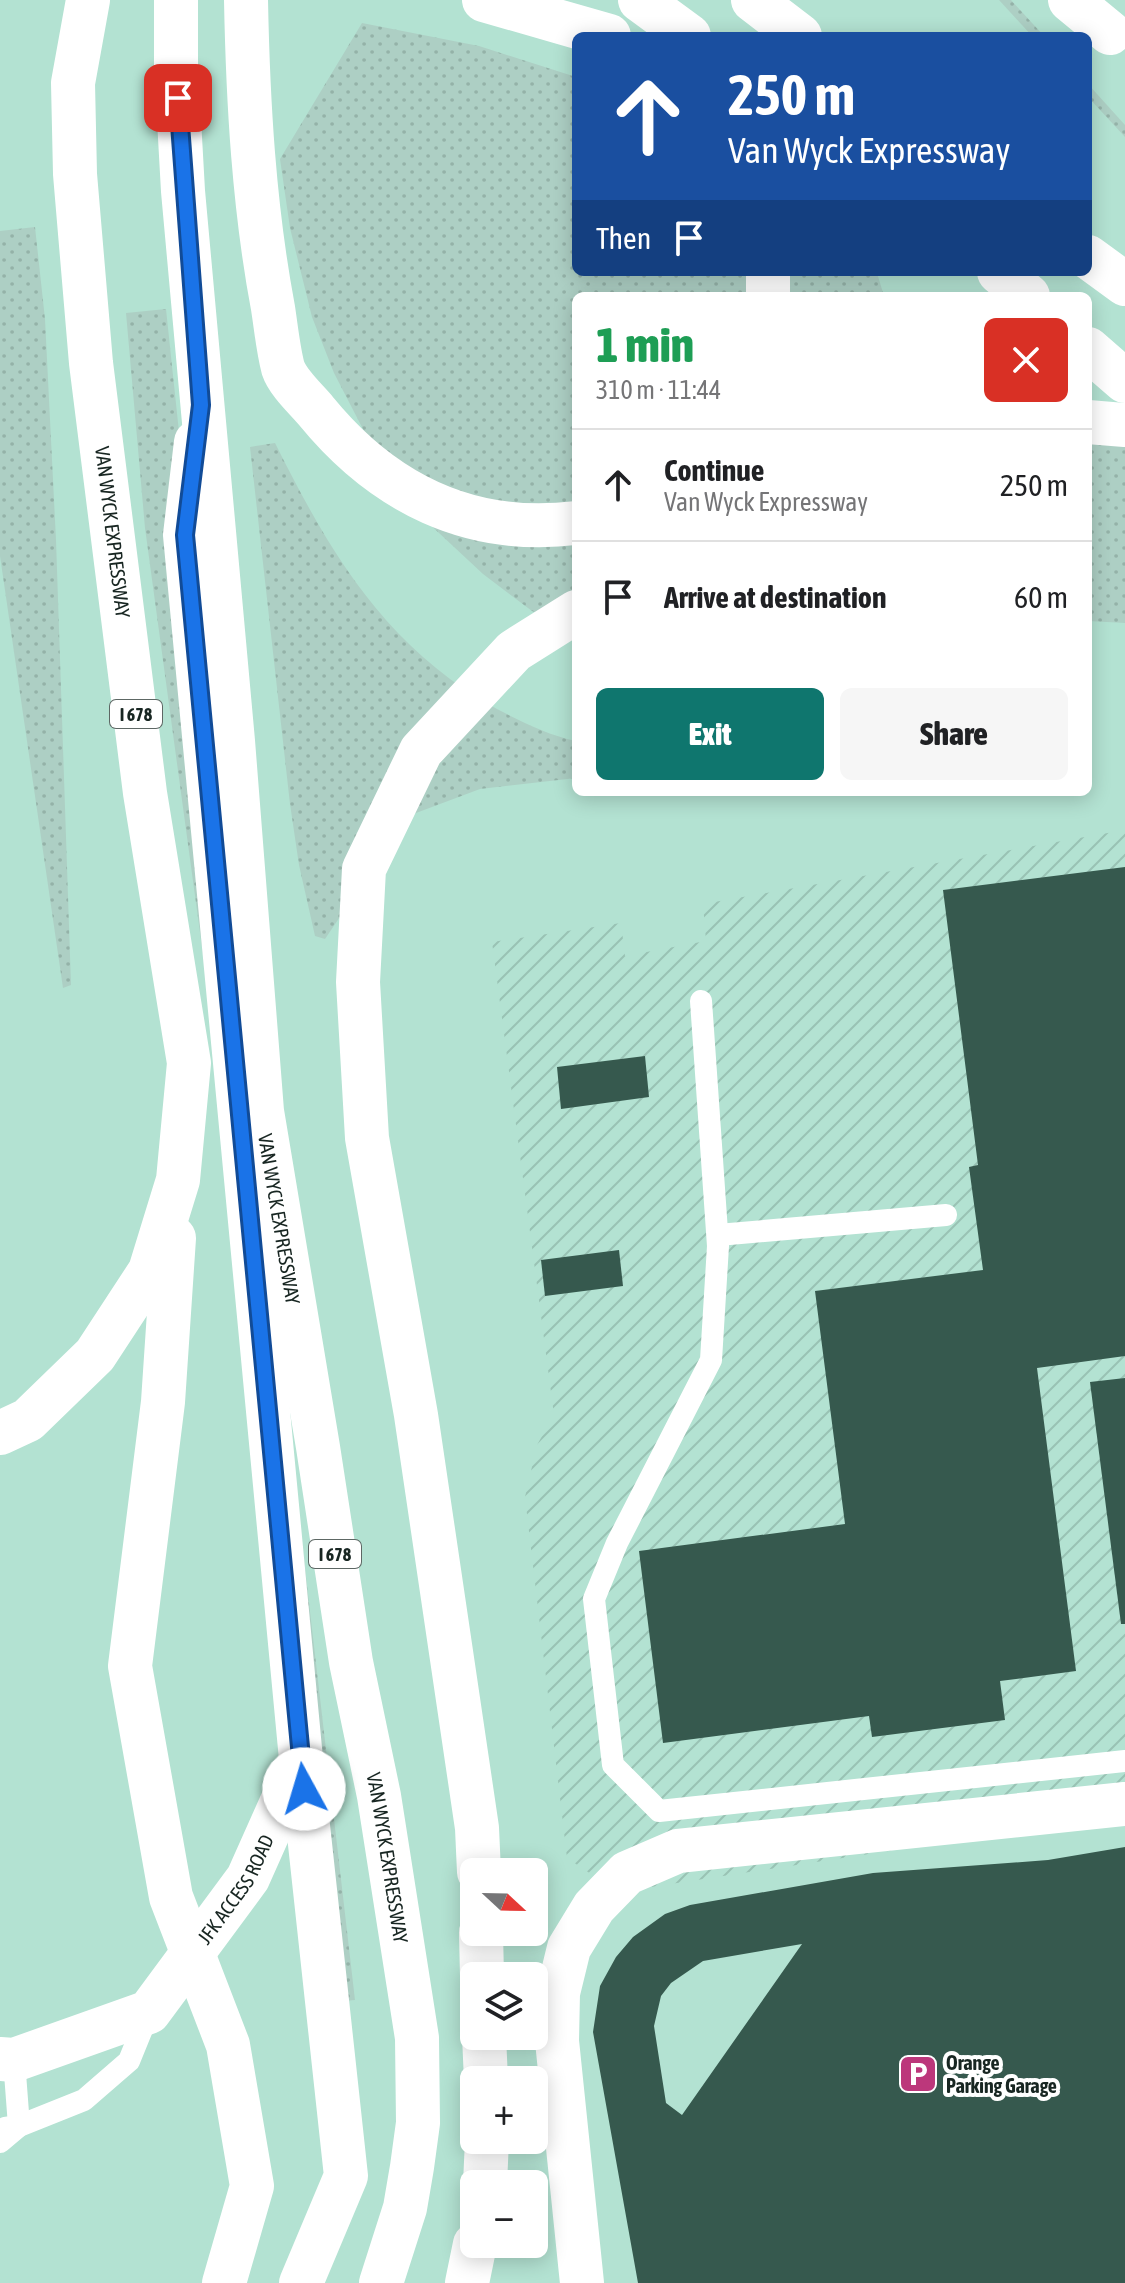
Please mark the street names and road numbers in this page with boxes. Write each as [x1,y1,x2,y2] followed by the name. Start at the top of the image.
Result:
[91,445,135,619] street label: VAN WYCK EXPRESSWAY
[110,700,162,728] road number: I 678
[254,1132,306,1306] street label: VAN WYCK EXPRESSWAY
[309,1540,361,1568] road number: I 678
[363,1770,413,1945] street label: VAN WYCK EXPRESSWAY
[192,1831,277,1948] street label: JFK ACCESS ROAD

